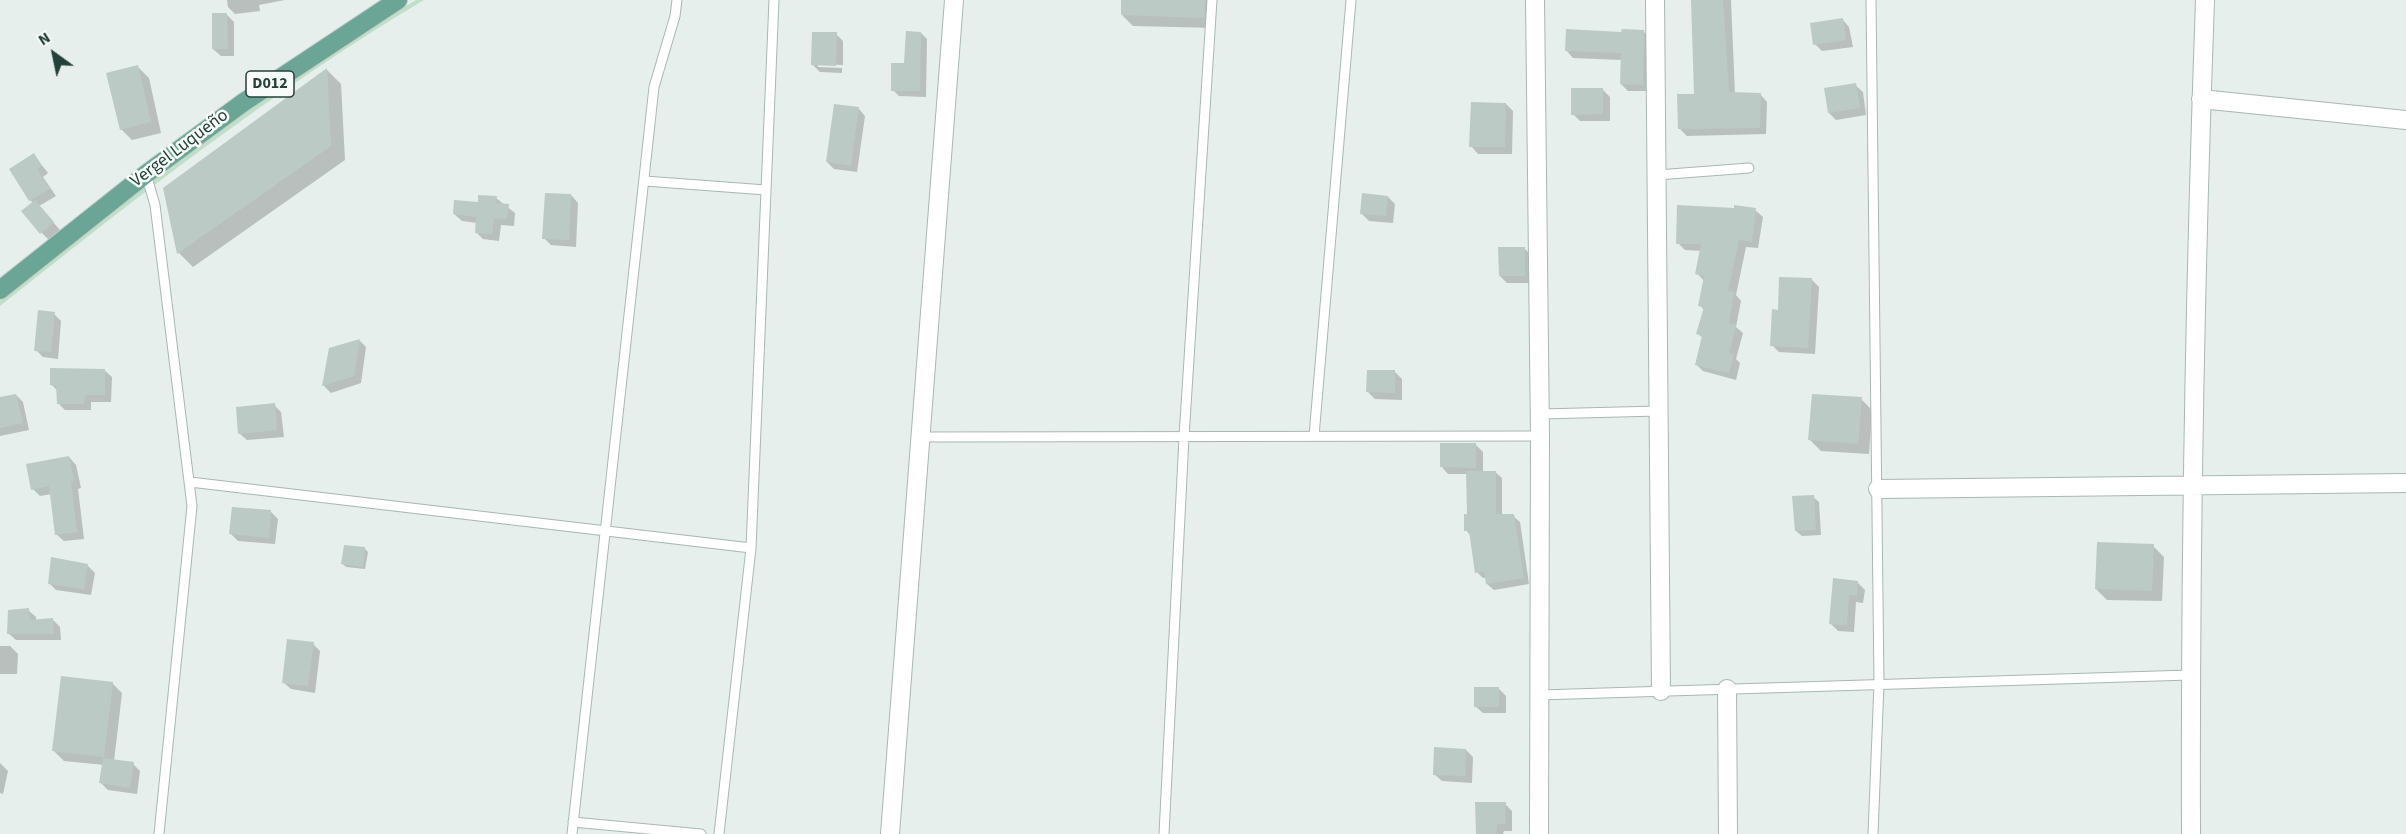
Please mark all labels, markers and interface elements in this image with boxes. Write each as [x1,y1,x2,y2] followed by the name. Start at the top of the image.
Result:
[24,24,84,84] north arrow
[34,27,55,51] text: N
[246,71,294,97] road number: D012
[127,105,233,193] street label: Vergel Luqueño

